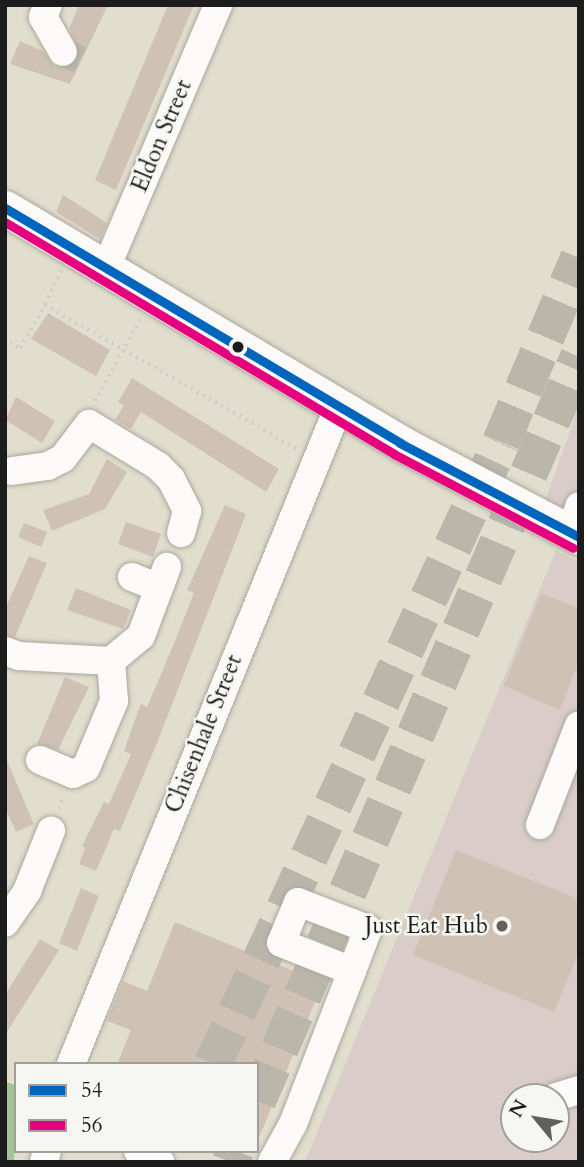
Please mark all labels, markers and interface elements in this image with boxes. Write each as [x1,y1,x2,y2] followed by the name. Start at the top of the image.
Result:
[126,76,198,196] street label: Eldon Street
[231,340,245,354] unlabelled marker
[160,651,248,817] street label: Chisenhale Street
[365,912,488,940] place label: Just Eat Hub
[494,918,510,934] marker: Just Eat Hub
[14,1062,259,1153] legend
[81,1076,103,1105] text: 54
[500,1083,570,1153] north arrow
[503,1095,534,1122] text: N
[81,1111,103,1140] text: 56

